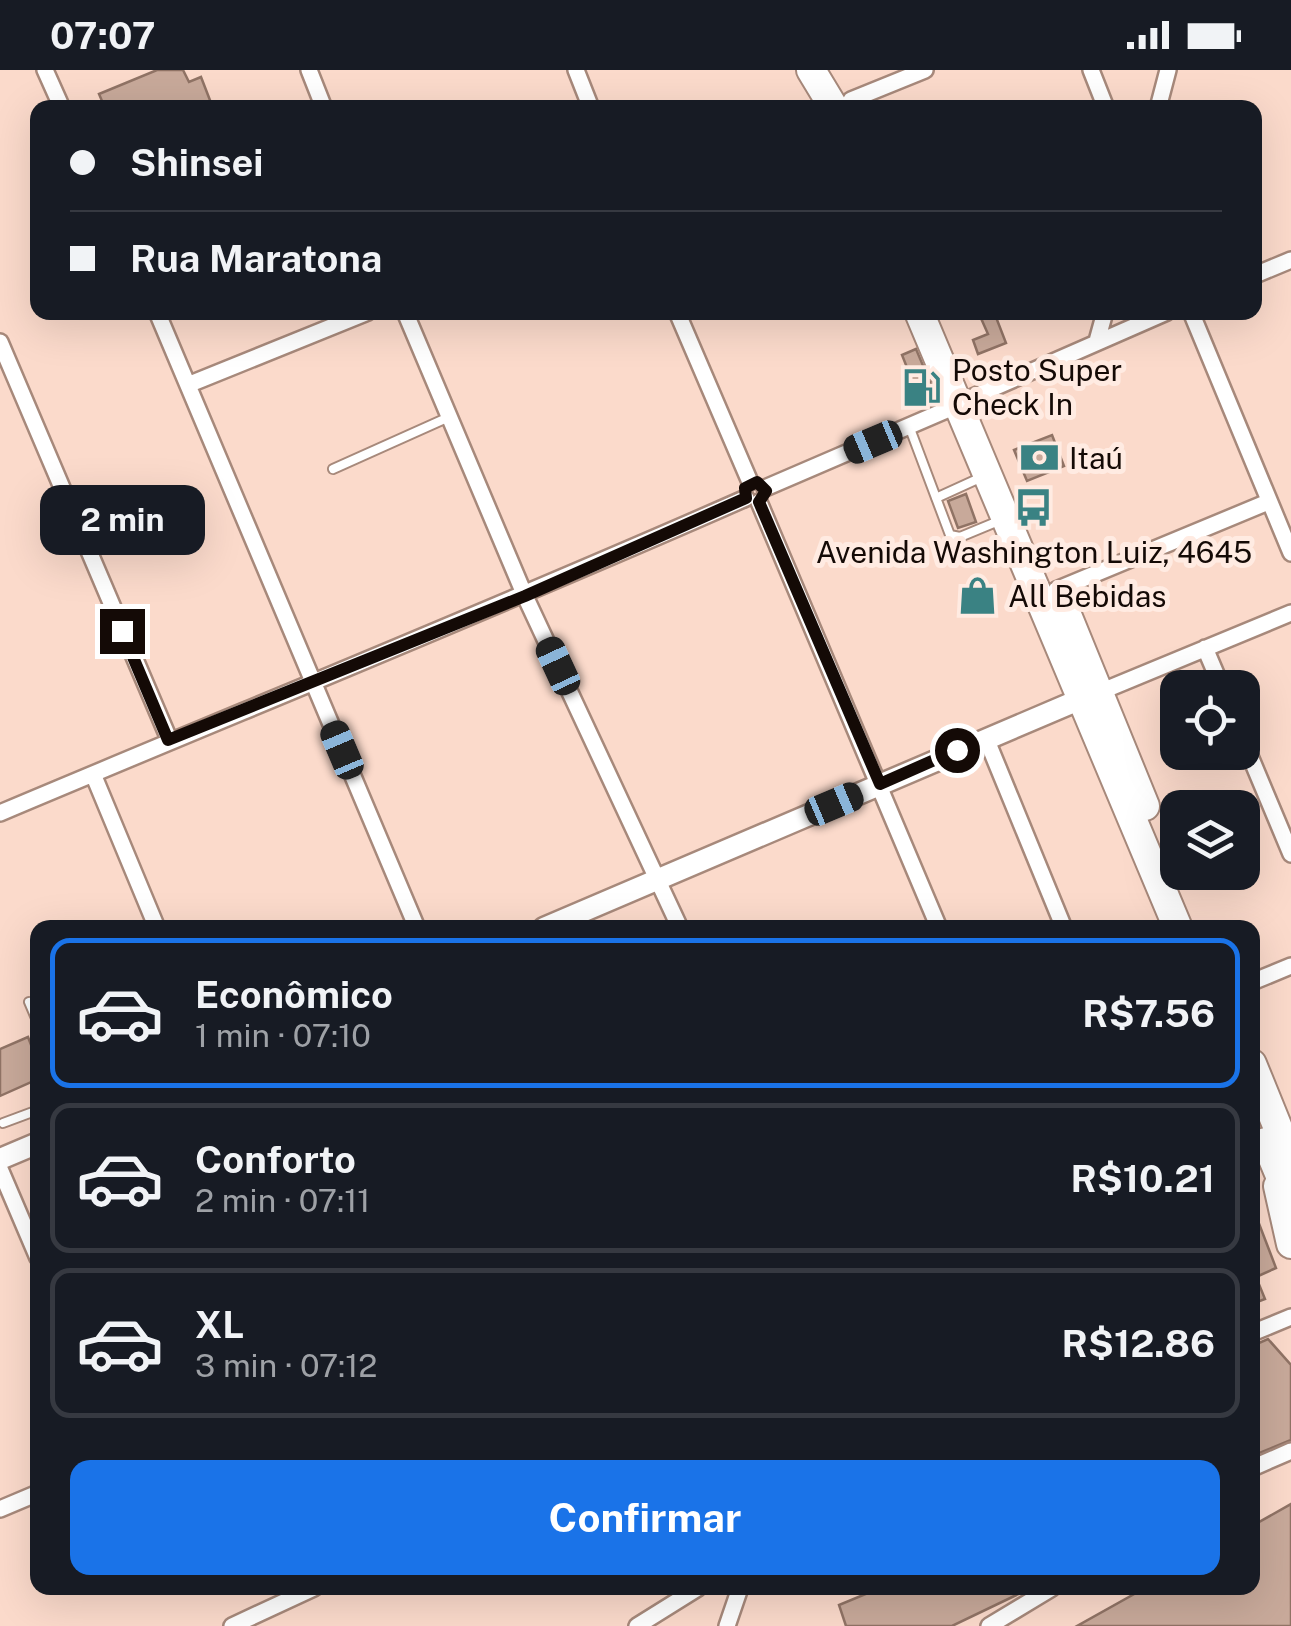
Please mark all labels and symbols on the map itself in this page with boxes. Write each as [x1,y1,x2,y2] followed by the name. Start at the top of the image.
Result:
[952,352,1122,422] place label: Posto Super Check In
[901,366,943,408] fuel station icon: Posto Super Check In
[840,416,906,468] car
[1018,437,1060,479] bank icon: Itaú
[1069,440,1123,476] place label: Itaú
[39,486,204,556] callout: 2 min
[1013,487,1055,529] bus stop icon: Avenida Washington Luiz, 4645
[816,534,1252,570] place label: Avenida Washington Luiz, 4645
[957,575,999,617] shop icon: All Bebidas
[1008,578,1166,614] place label: All Bebidas
[100,609,145,654] route end
[532,632,584,700] car
[316,717,368,783] car
[935,728,980,773] route start
[801,778,867,830] car

